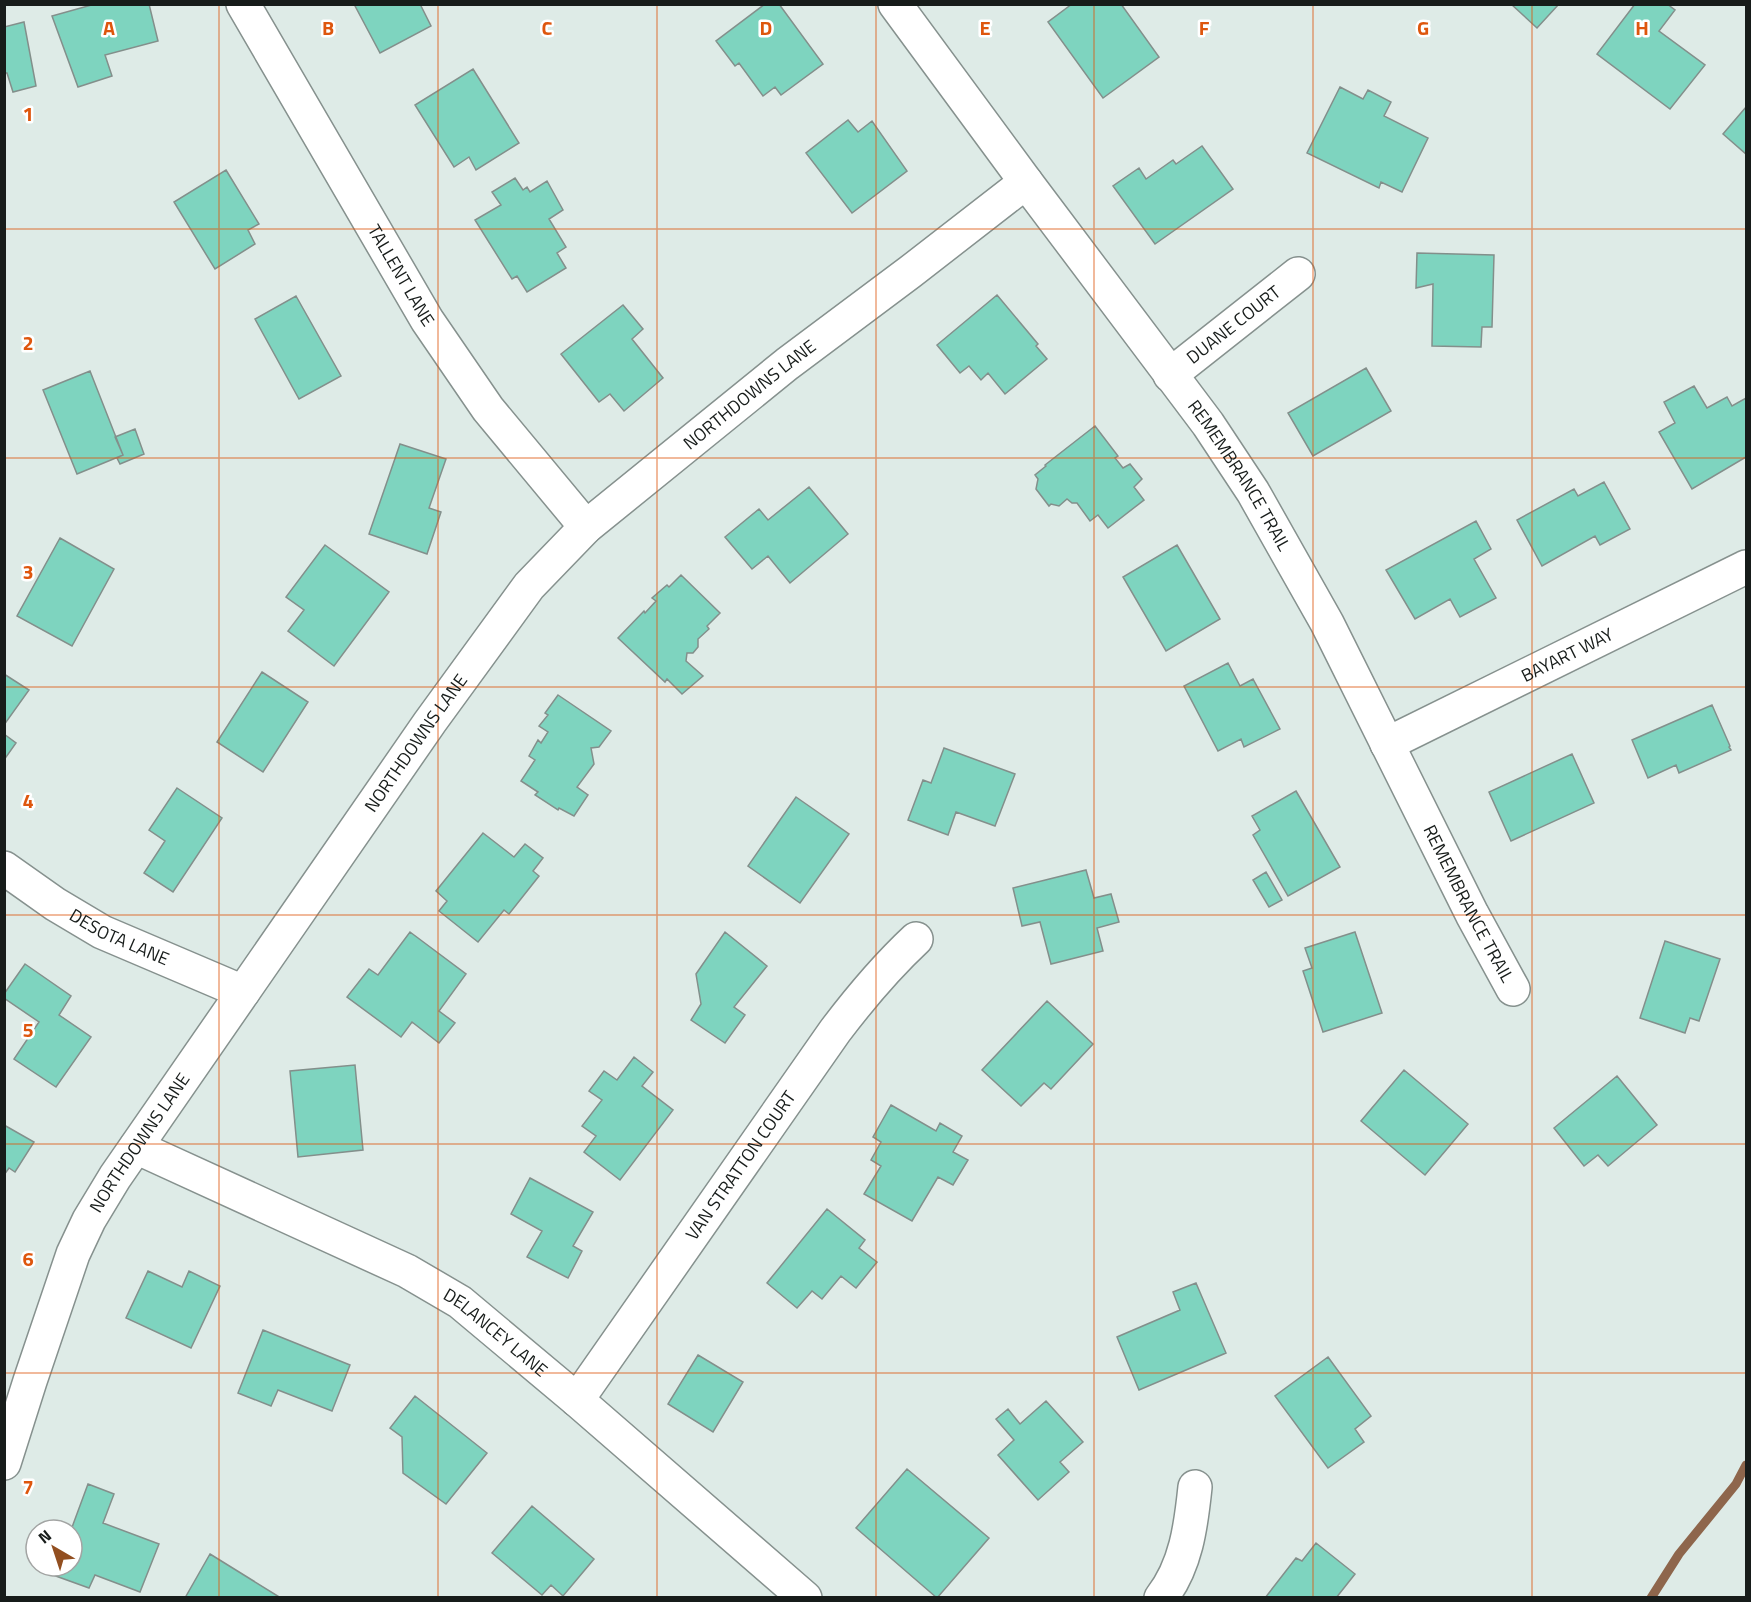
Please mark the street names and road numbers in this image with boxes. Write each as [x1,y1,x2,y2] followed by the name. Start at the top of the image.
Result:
[361,219,441,332] street label: TALLENT LANE
[1180,278,1287,370] street label: DUANE COURT
[677,333,822,456] street label: NORTHDOWNS LANE
[1181,394,1298,556] street label: REMEMBRANCE TRAIL
[1516,620,1618,689] street label: BAYART WAY
[358,668,474,817] street label: NORTHDOWNS LANE
[1417,820,1521,987] street label: REMEMBRANCE TRAIL
[64,902,173,972] street label: DESOTA LANE
[83,1067,196,1218] street label: NORTHDOWNS LANE
[679,1085,803,1246] street label: VAN STRATTON COURT
[438,1281,554,1383] street label: DELANCEY LANE

